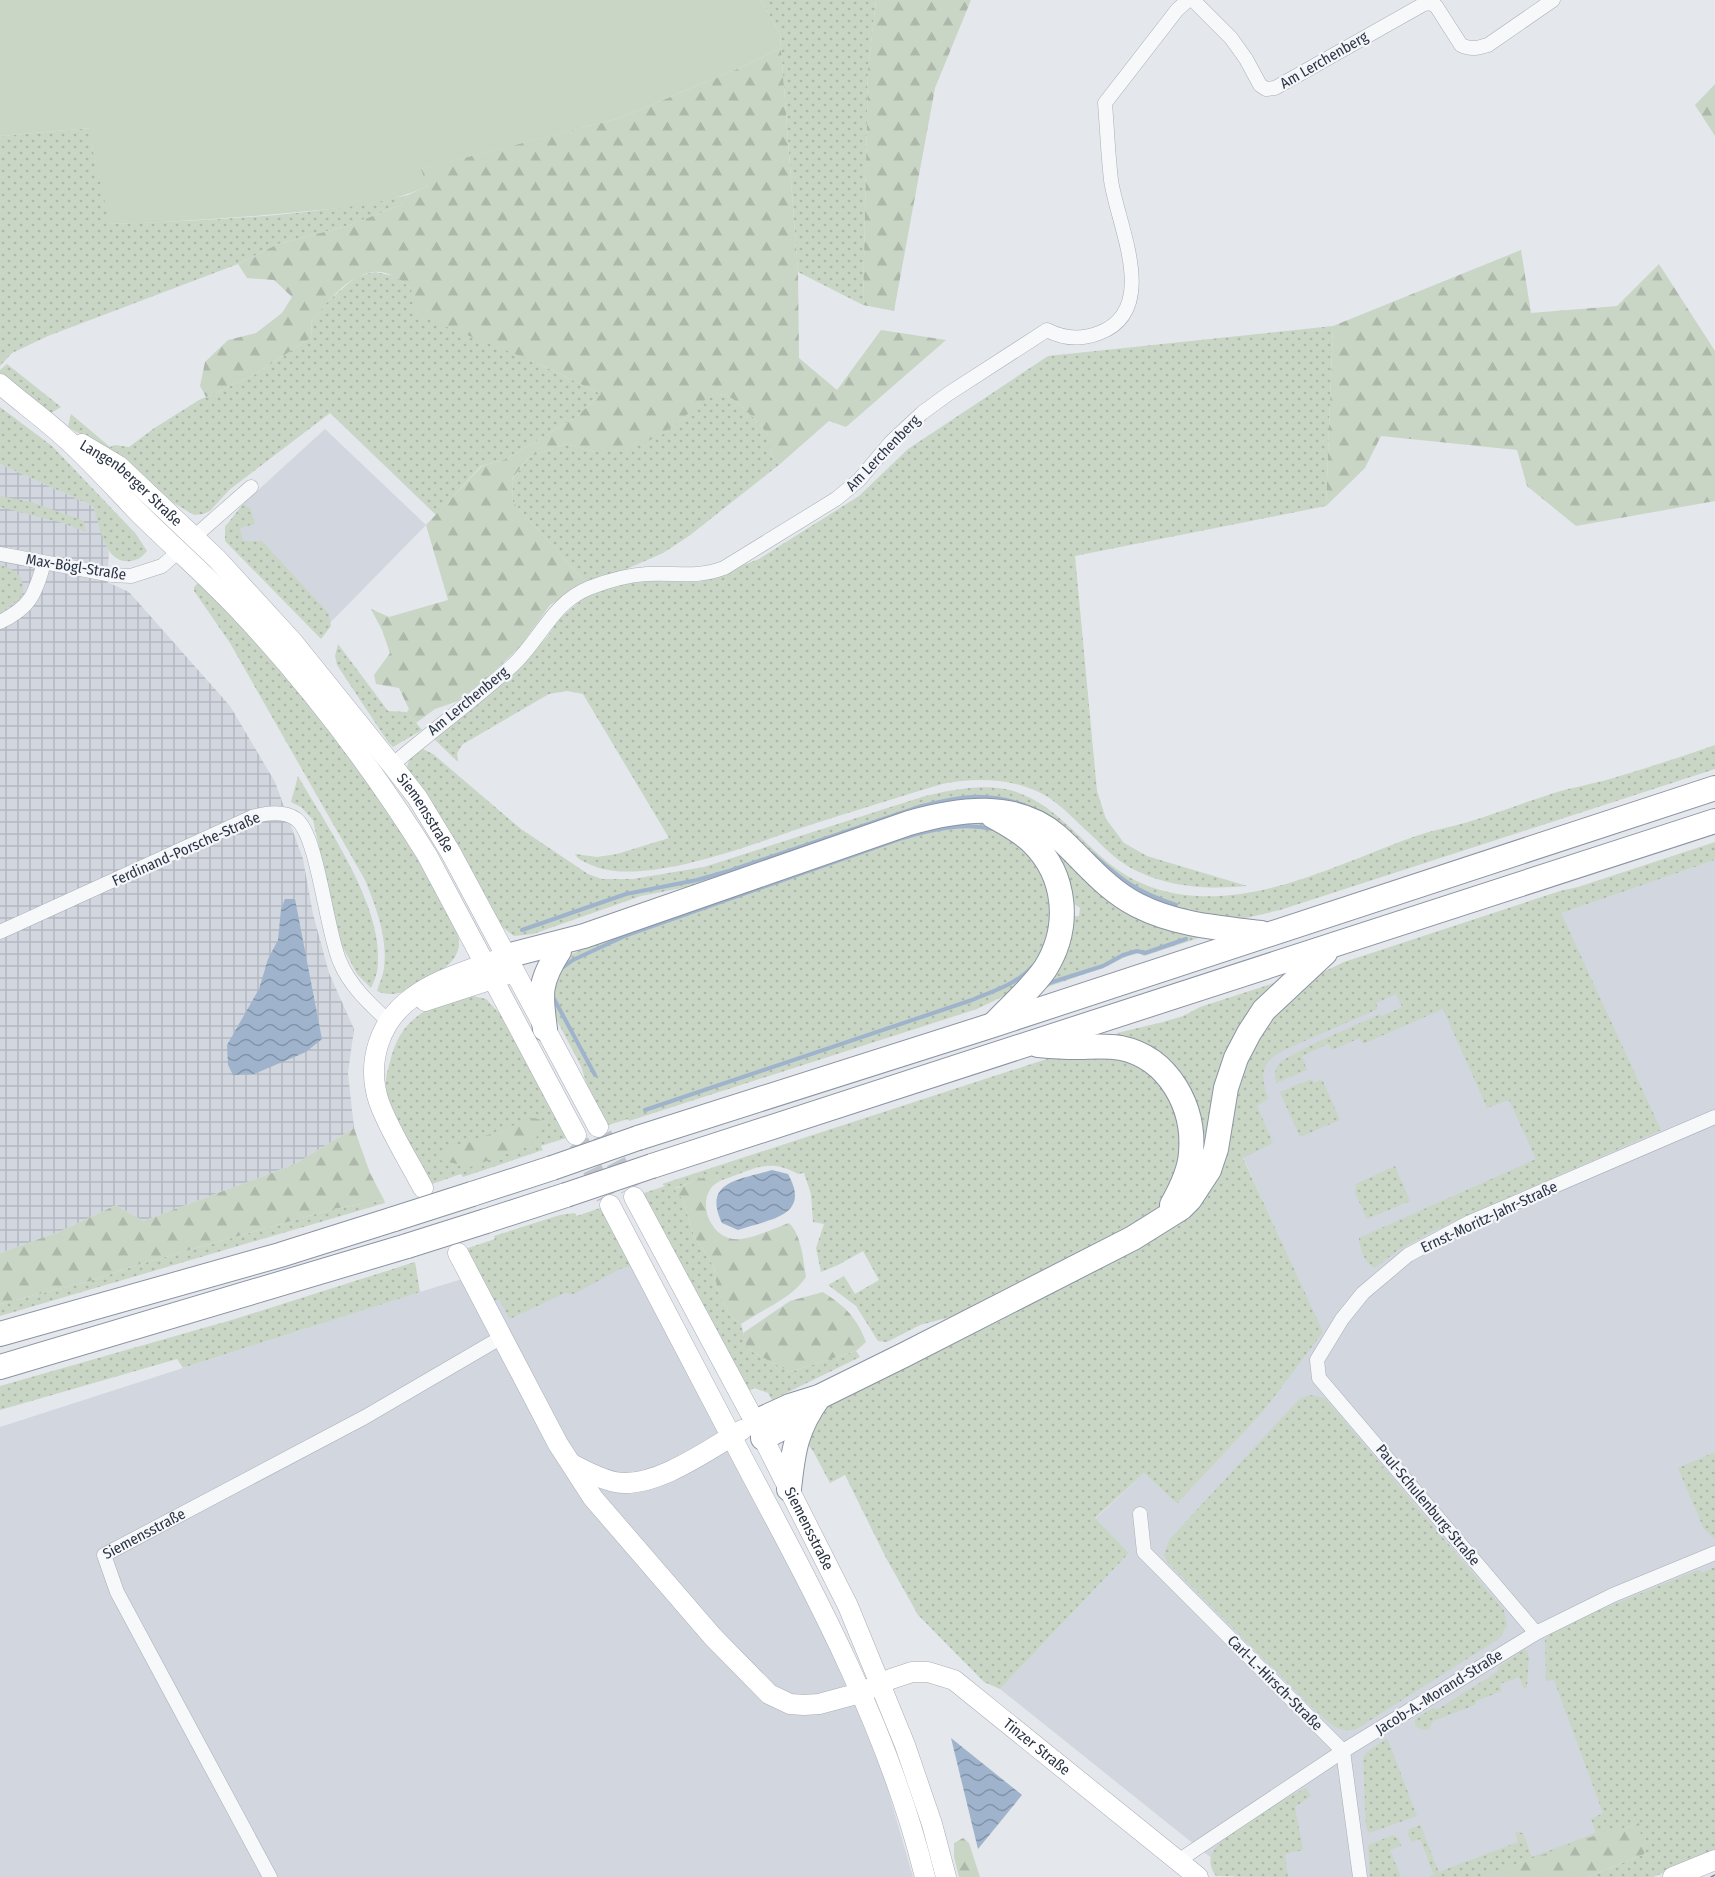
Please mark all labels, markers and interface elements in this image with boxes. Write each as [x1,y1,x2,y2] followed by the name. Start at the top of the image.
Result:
[1277,28,1371,92] street label: Am Lerchenberg
[842,411,924,495] street label: Am Lerchenberg
[77,436,186,530] street label: Langenberger Straße
[25,550,127,584] street label: Max-Bögl-Straße
[424,663,512,739] street label: Am Lerchenberg
[393,770,457,856] street label: Siemensstraße
[109,808,263,890] street label: Ferdinand-Porsche-Straße
[1418,1177,1560,1257] street label: Ernst-Moritz-Jahr-Straße
[1372,1441,1484,1569] street label: Paul-Schulenburg-Straße
[780,1484,837,1573] street label: Siemensstraße
[100,1505,188,1563] street label: Siemensstraße
[1224,1632,1326,1734] street label: Carl-L.-Hirsch-Straße
[1372,1646,1506,1738] street label: Jacob-A.-Morand-Straße
[1000,1715,1074,1779] street label: Tinzer Straße

